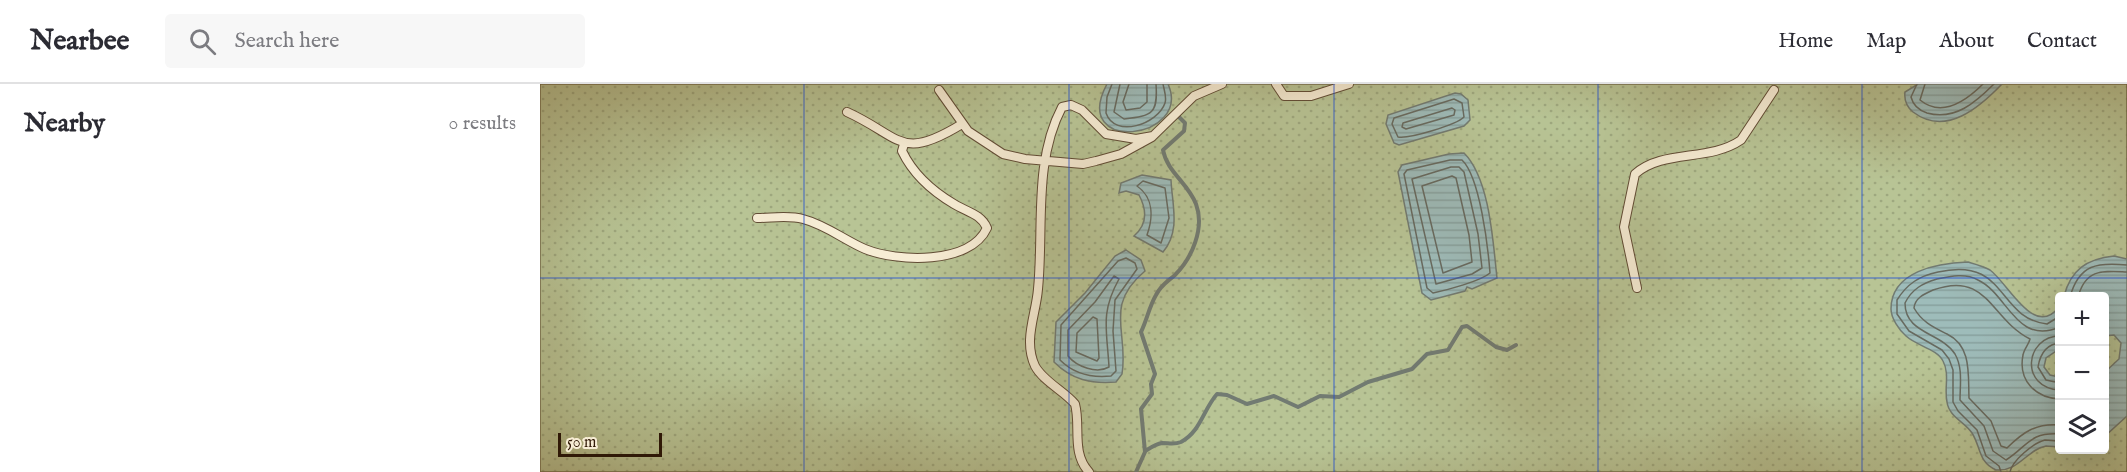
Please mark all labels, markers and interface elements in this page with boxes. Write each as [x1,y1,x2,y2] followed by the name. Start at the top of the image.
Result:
[165,14,585,68] search box
[30,24,129,59] text: Nearbee
[186,25,219,58] icon: search
[234,27,339,55] text: Search here
[1778,28,1833,55] text: Home
[1866,28,1906,55] text: Map
[1939,28,1994,55] text: About
[2027,28,2097,55] text: Contact
[24,107,105,140] text: Nearby
[449,111,516,136] text: 0 results
[2055,292,2109,454] map controls
[2055,292,2109,346] button: +
[2055,346,2109,400] button: −
[2055,400,2109,454] button: layers
[558,430,662,458] scale bar
[567,433,596,453] text: 50 m

